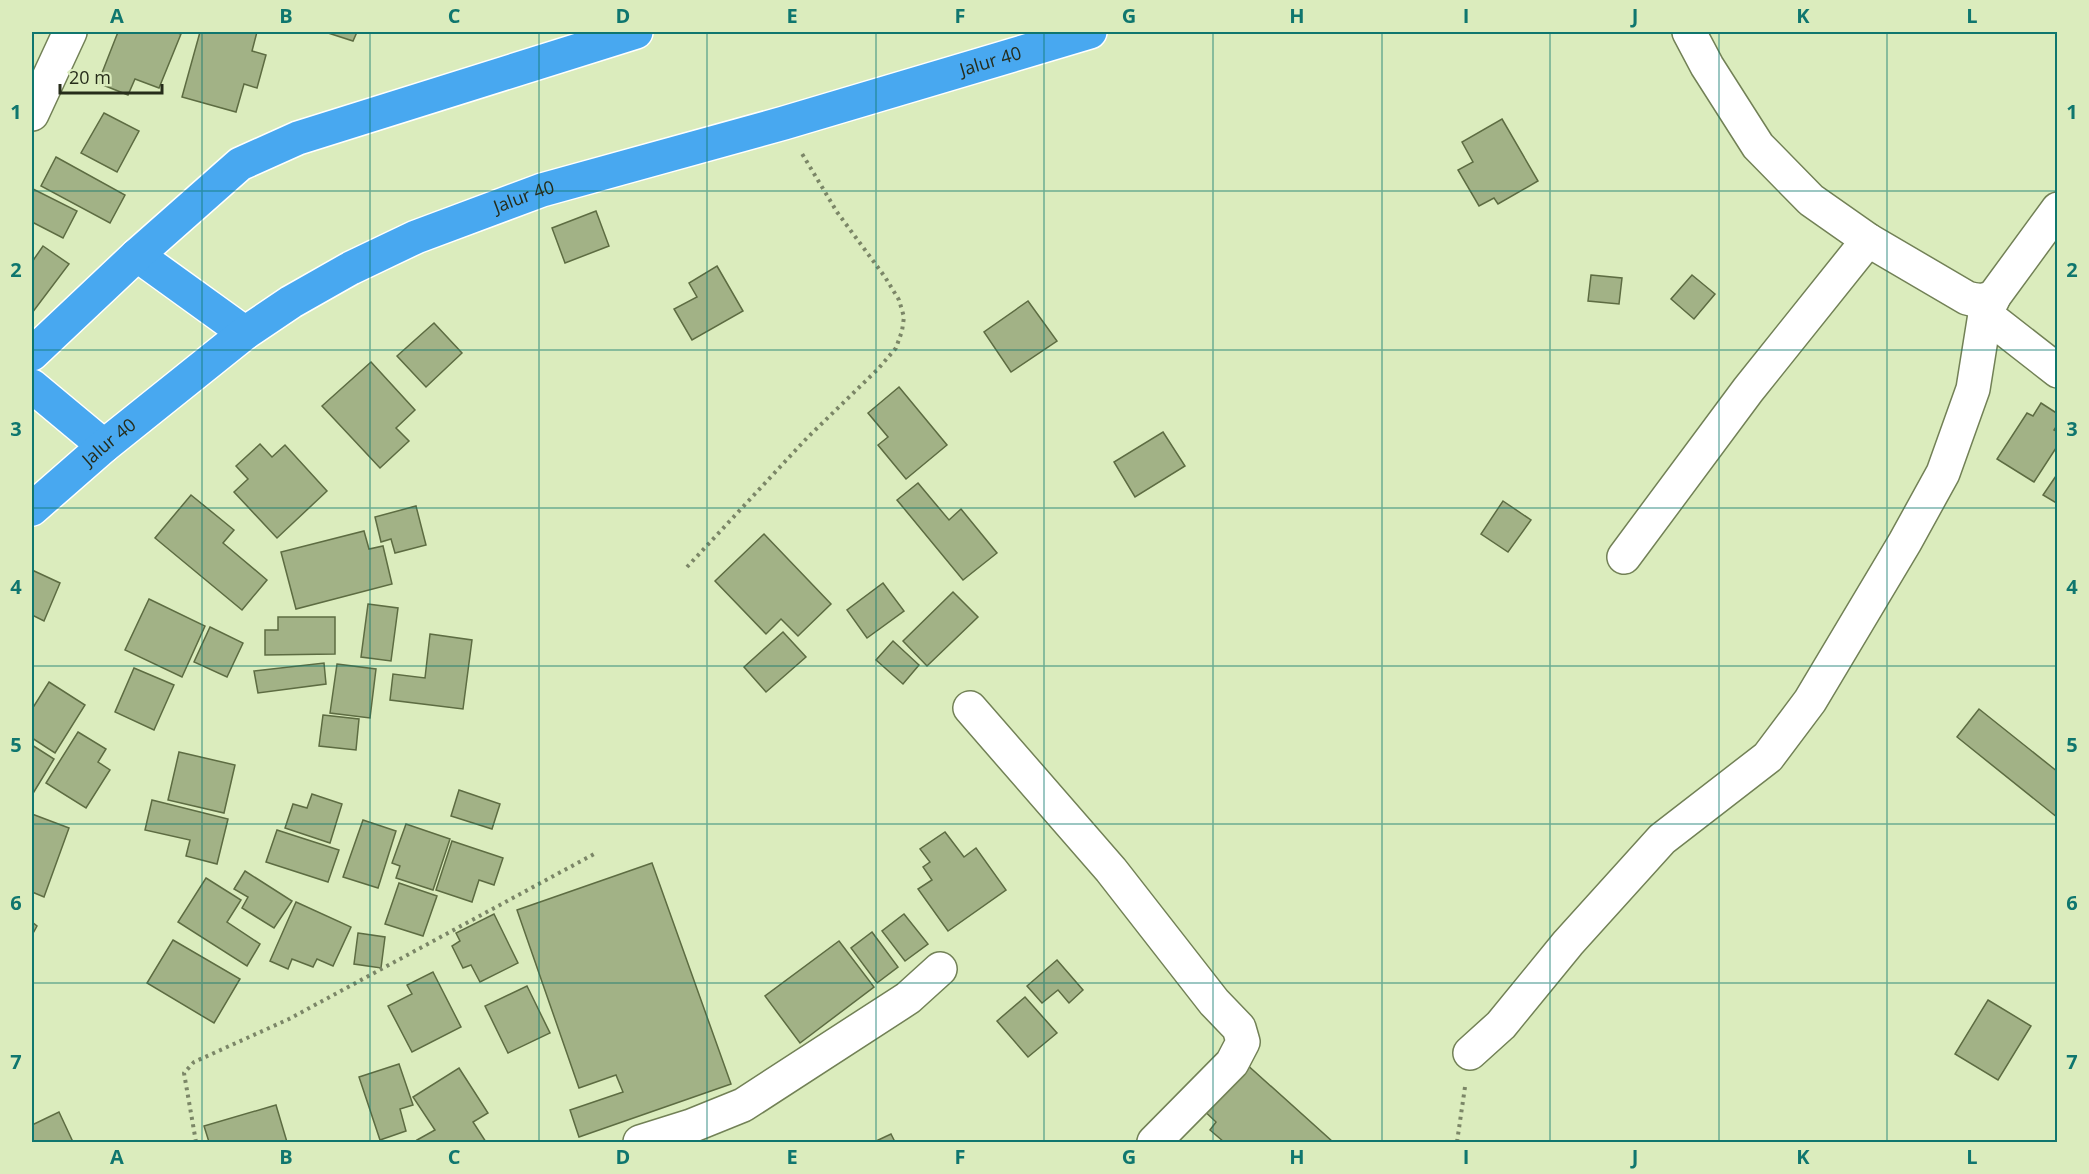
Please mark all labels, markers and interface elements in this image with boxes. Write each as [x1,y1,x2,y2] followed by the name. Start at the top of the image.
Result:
[110,2,124,29] text: A
[279,2,293,29] text: B
[448,2,461,29] text: C
[616,2,630,29] text: D
[786,2,798,29] text: E
[955,2,965,29] text: F
[1122,2,1136,29] text: G
[1289,2,1305,29] text: H
[1463,2,1469,29] text: I
[1630,2,1638,29] text: J
[1796,2,1810,29] text: K
[1966,2,1978,29] text: L
[955,40,1024,82] street label: Jalur 40
[60,57,162,95] scale bar
[69,65,111,89] text: 20 m
[10,98,22,125] text: 1
[2066,98,2078,125] text: 1
[488,174,557,219] street label: Jalur 40
[10,256,22,283] text: 2
[2066,256,2078,283] text: 2
[75,412,140,472] street label: Jalur 40
[10,415,22,442] text: 3
[2066,415,2078,442] text: 3
[10,573,22,600] text: 4
[2066,573,2078,600] text: 4
[10,731,22,758] text: 5
[2066,731,2078,758] text: 5
[10,889,22,916] text: 6
[2066,889,2078,916] text: 6
[10,1048,22,1075] text: 7
[2066,1048,2078,1075] text: 7
[110,1143,124,1170] text: A
[279,1143,293,1170] text: B
[448,1143,461,1170] text: C
[616,1143,630,1170] text: D
[786,1143,798,1170] text: E
[955,1143,965,1170] text: F
[1122,1143,1136,1170] text: G
[1289,1143,1305,1170] text: H
[1463,1143,1469,1170] text: I
[1630,1143,1638,1170] text: J
[1796,1143,1810,1170] text: K
[1966,1143,1978,1170] text: L

